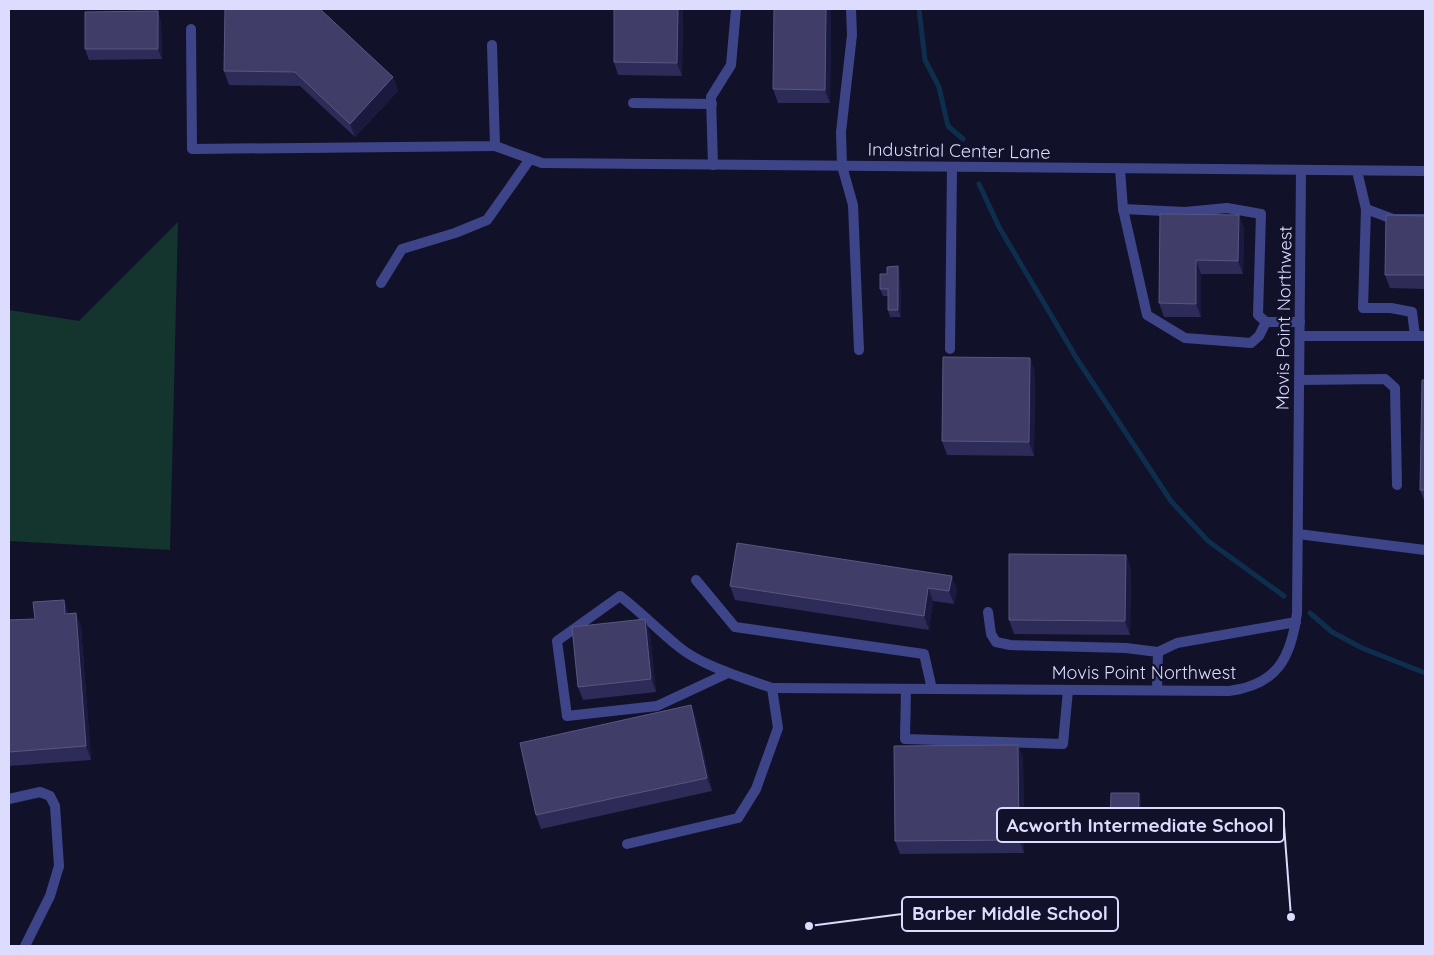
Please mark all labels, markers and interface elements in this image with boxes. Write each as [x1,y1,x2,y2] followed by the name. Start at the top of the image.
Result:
[867,137,1051,164] street label: Industrial Center Lane
[1270,226,1297,410] street label: Movis Point Northwest
[1052,661,1236,684] street label: Movis Point Northwest
[997,808,1284,842] callout: Acworth Intermediate School
[1006,813,1274,837] text: Acworth Intermediate School
[902,897,1118,931] callout: Barber Middle School
[912,901,1108,925] text: Barber Middle School

